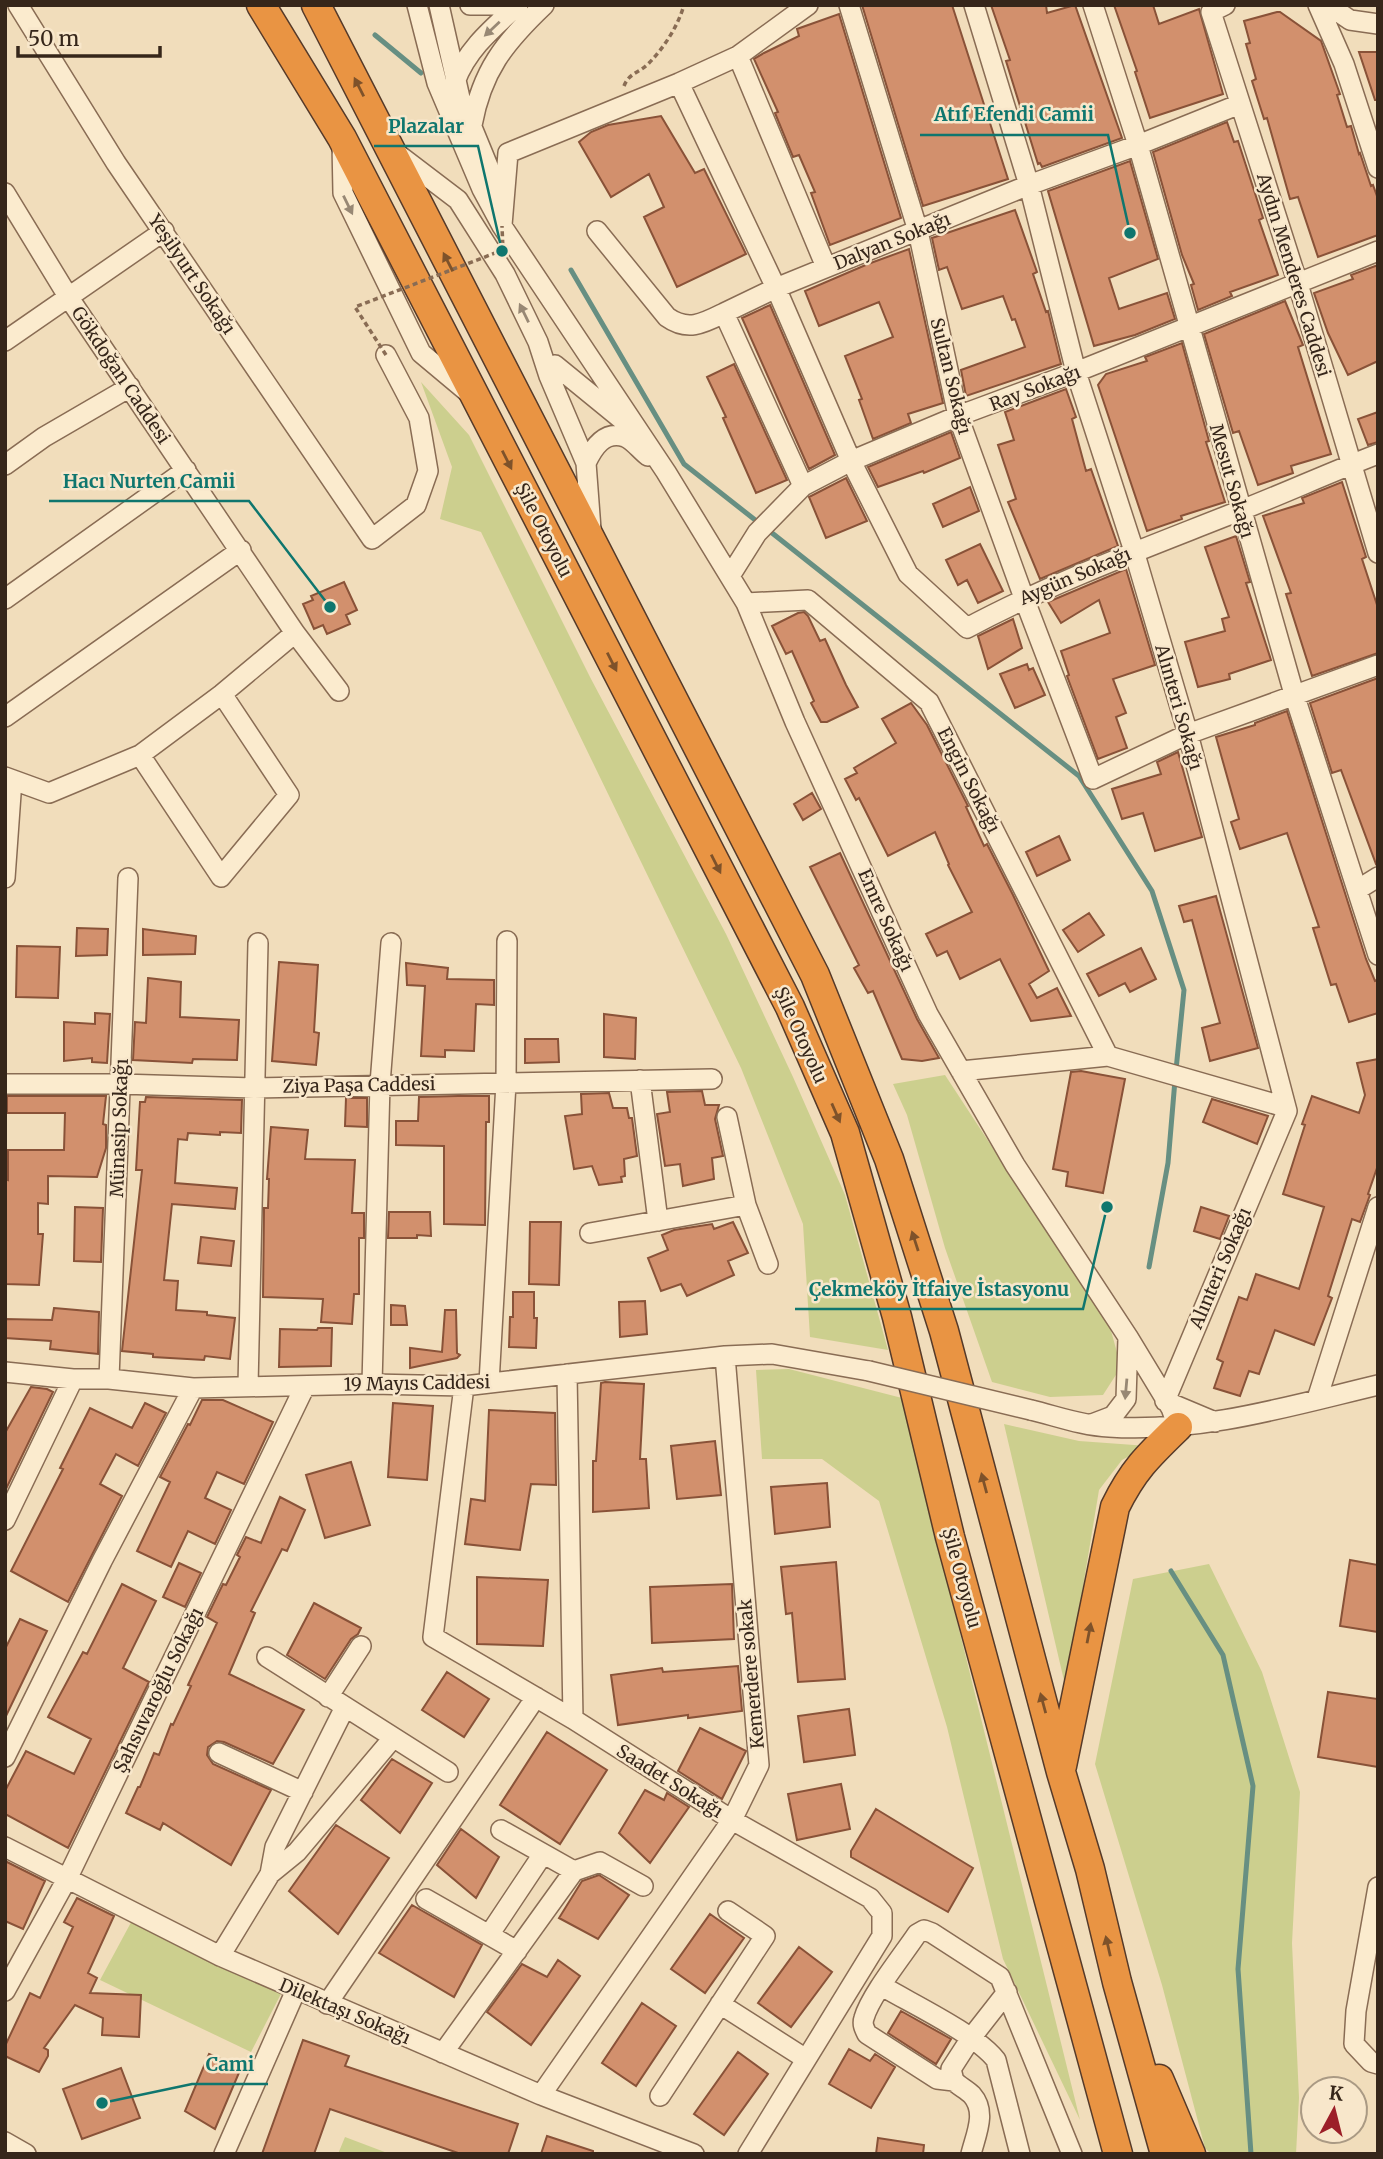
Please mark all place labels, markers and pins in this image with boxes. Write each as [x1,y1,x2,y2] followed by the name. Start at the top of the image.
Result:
[920,95,1108,135] callout: Atıf Efendi Camii
[374,106,478,146] callout: Plazalar
[49,461,249,501] callout: Hacı Nurten Camii
[795,1269,1083,1309] callout: Çekmeköy İtfaiye İstasyonu
[192,2044,268,2084] callout: Cami

